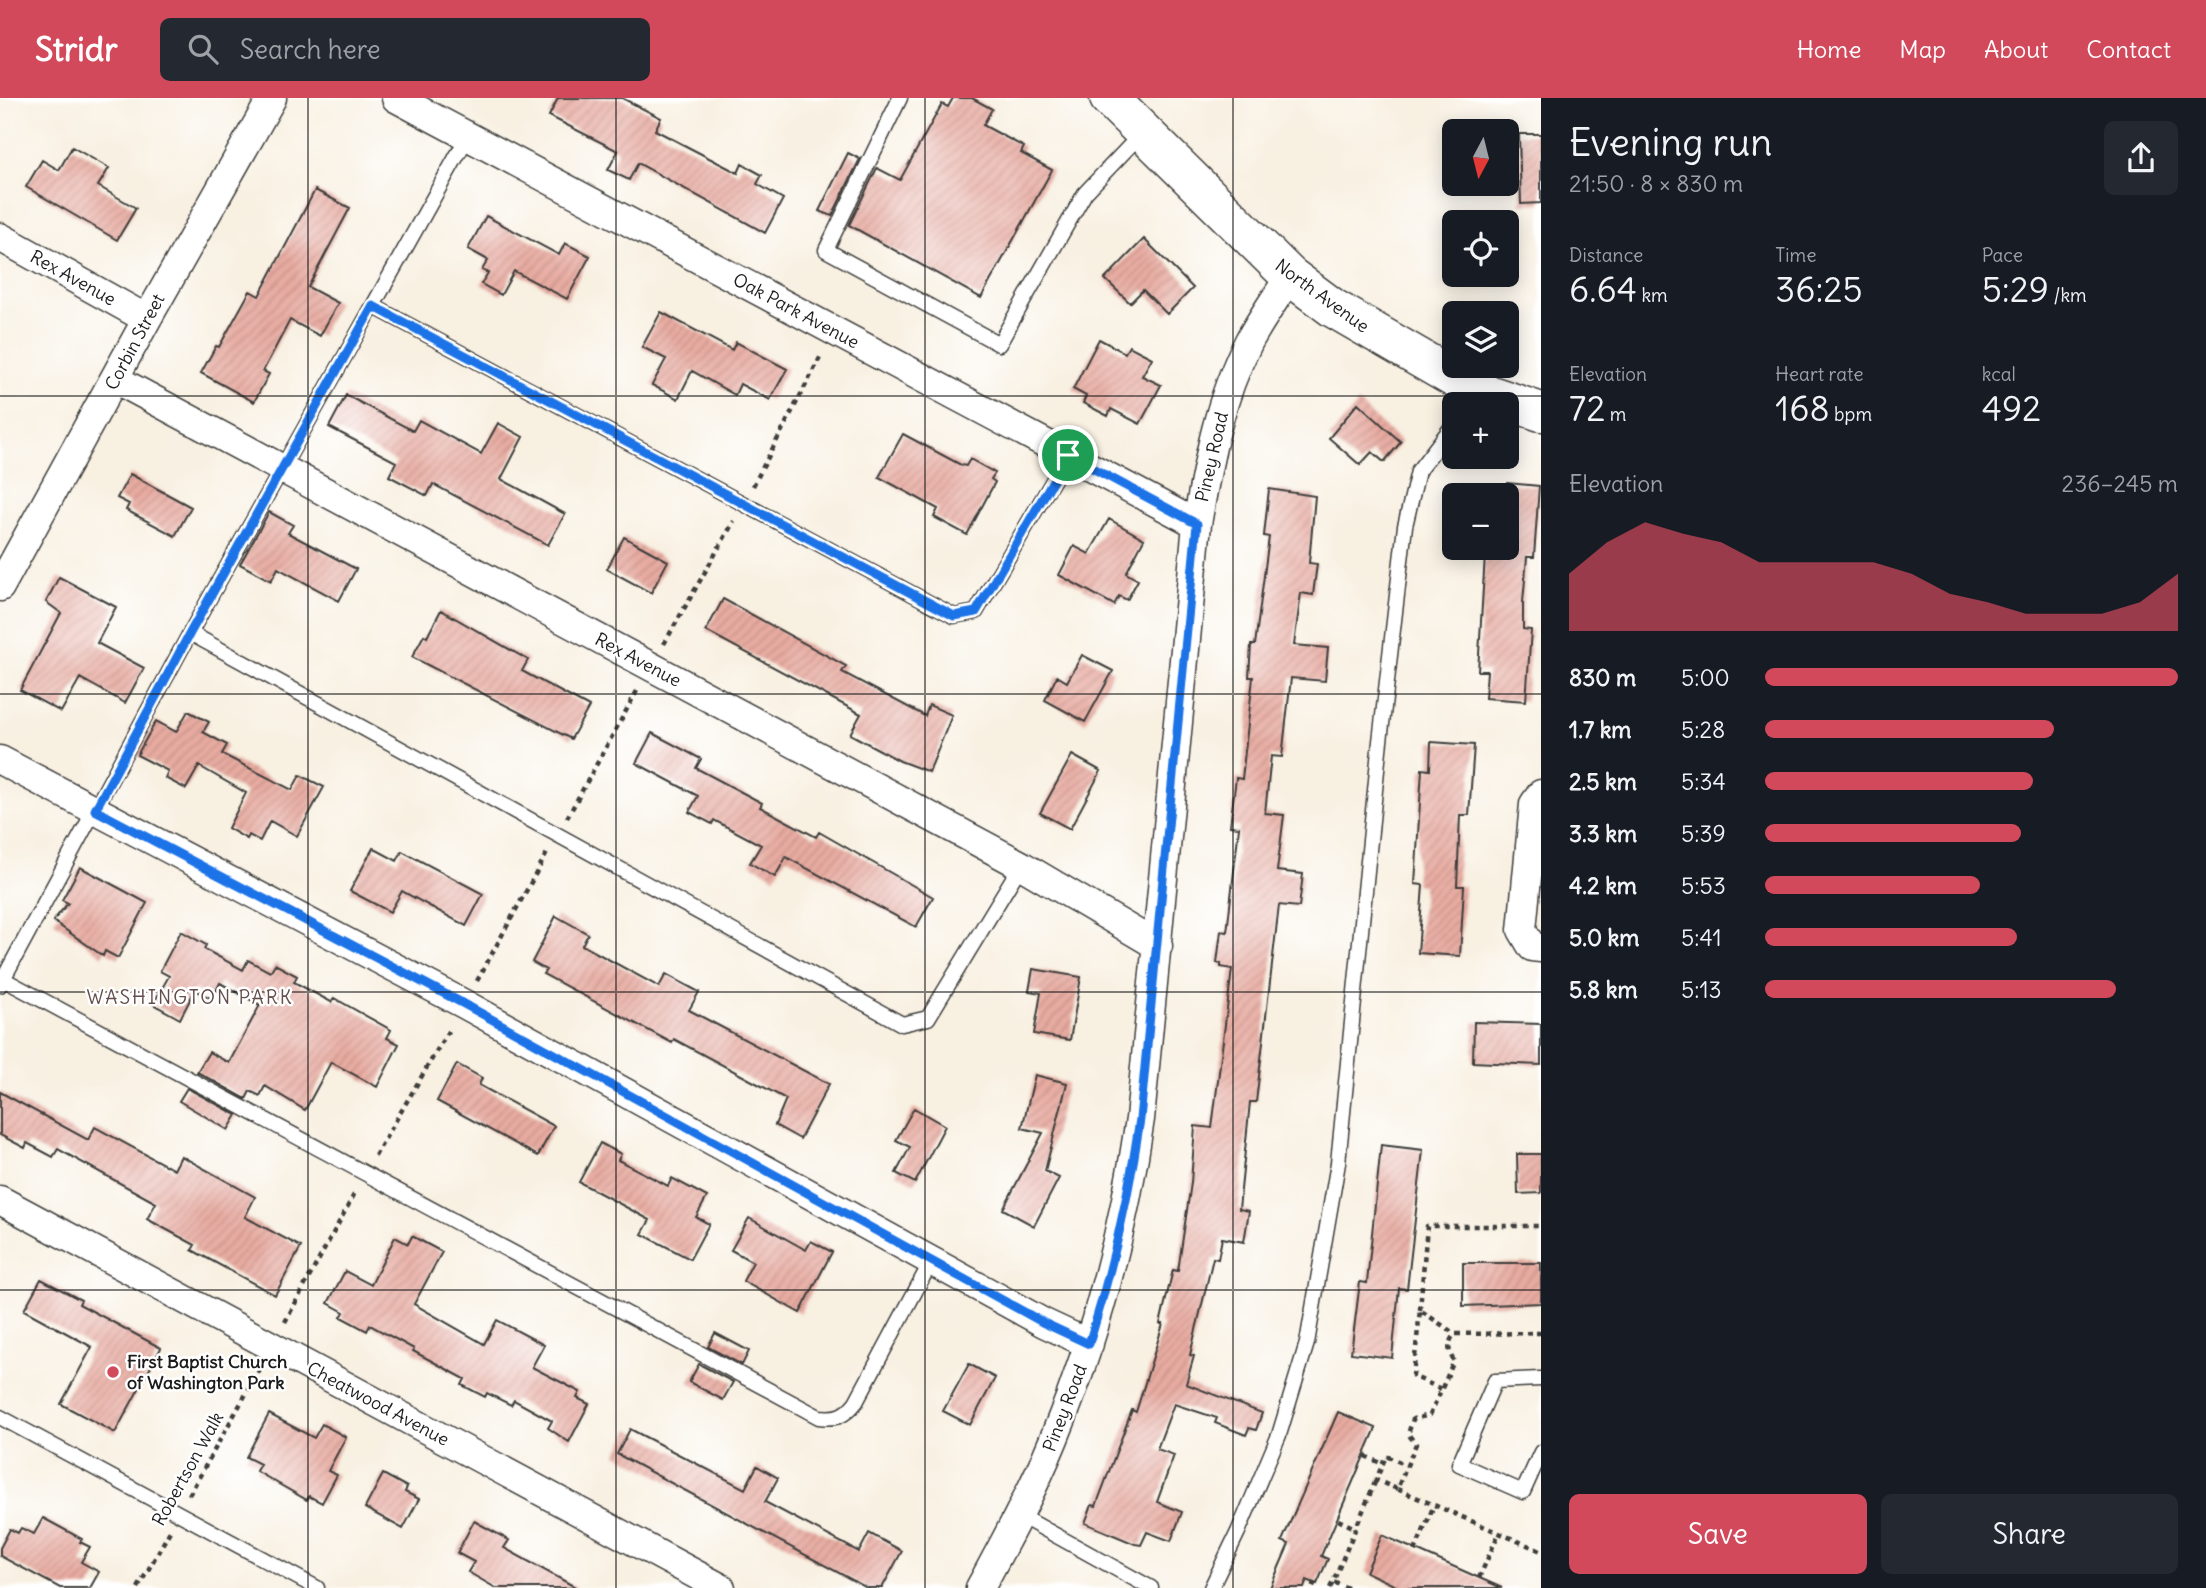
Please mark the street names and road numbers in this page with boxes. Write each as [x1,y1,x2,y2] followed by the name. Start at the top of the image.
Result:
[26,245,120,310] street label: Rex Avenue
[1271,254,1374,337] street label: North Avenue
[729,268,863,353] street label: Oak Park Avenue
[100,290,170,394] street label: Corbin Street
[1190,409,1233,504] street label: Piney Road
[591,627,685,692] street label: Rex Avenue
[303,1356,453,1451] street label: Cheatwood Avenue
[1037,1361,1092,1455] street label: Piney Road
[147,1408,228,1530] street label: Robertson Walk

